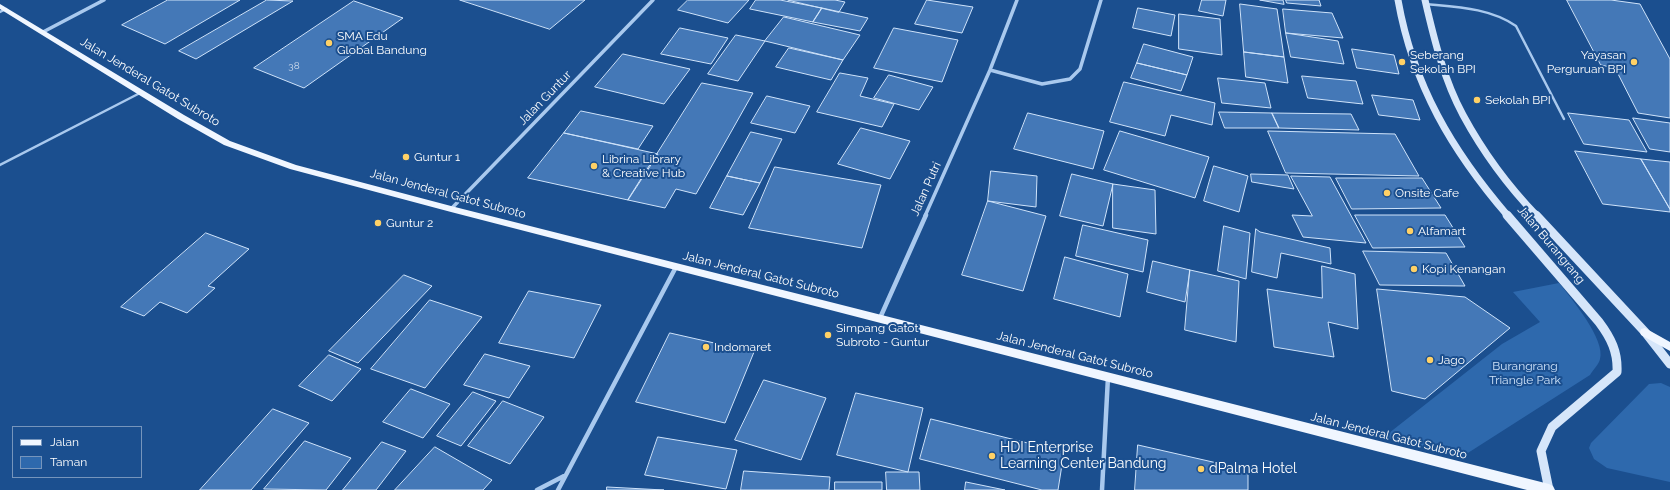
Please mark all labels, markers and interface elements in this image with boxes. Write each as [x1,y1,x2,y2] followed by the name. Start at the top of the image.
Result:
[337,29,427,57] place label: SMA Edu Global Bandung
[78,35,222,129] street label: Jalan Jenderal Gatot Subroto
[324,38,334,48] marker: SMA Edu Global Bandung
[1410,48,1476,76] place label: Seberang Sekolah BPI
[1547,48,1626,76] place label: Yayasan Perguruan BPI
[1397,57,1407,67] marker: Seberang Sekolah BPI
[1629,57,1639,67] marker: Yayasan Perguruan BPI
[288,60,300,72] house number: 38
[515,68,575,128] street label: Jalan Guntur
[1485,93,1551,107] place label: Sekolah BPI
[1472,95,1482,105] marker: Sekolah BPI
[414,150,460,164] place label: Guntur 1
[401,152,411,162] marker: Guntur 1
[602,152,685,180] place label: Librina Library & Creative Hub
[908,160,944,218] street label: Jalan Putri
[589,161,599,171] marker: Librina Library & Creative Hub
[369,166,527,222] street label: Jalan Jenderal Gatot Subroto
[1395,186,1459,200] place label: Onsite Cafe
[1382,188,1392,198] marker: Onsite Cafe
[1514,203,1588,287] street label: Jalan Burangrang
[386,216,433,230] place label: Guntur 2
[373,218,383,228] marker: Guntur 2
[1418,224,1466,238] place label: Alfamart
[1405,226,1415,236] marker: Alfamart
[681,249,841,301] street label: Jalan Jenderal Gatot Subroto
[1422,262,1505,276] place label: Kopi Kenangan
[1409,264,1419,274] marker: Kopi Kenangan
[836,321,929,349] place label: Simpang Gatot Subroto - Guntur
[995,329,1155,381] street label: Jalan Jenderal Gatot Subroto
[823,330,833,340] marker: Simpang Gatot Subroto - Guntur
[714,340,771,354] place label: Indomaret
[701,342,711,352] marker: Indomaret
[1438,353,1465,367] place label: Jago
[1425,355,1435,365] marker: Jago
[1489,359,1561,387] park label: Burangrang Triangle Park
[1309,410,1469,462] street label: Jalan Jenderal Gatot Subroto
[12,426,142,478] legend
[50,435,79,449] text: Jalan
[1000,440,1167,472] place label: HDI Enterprise Learning Center Bandung
[987,451,997,461] marker: HDI Enterprise Learning Center Bandung
[50,455,87,469] text: Taman
[1209,461,1297,477] place label: dPalma Hotel
[1196,464,1206,474] marker: dPalma Hotel

